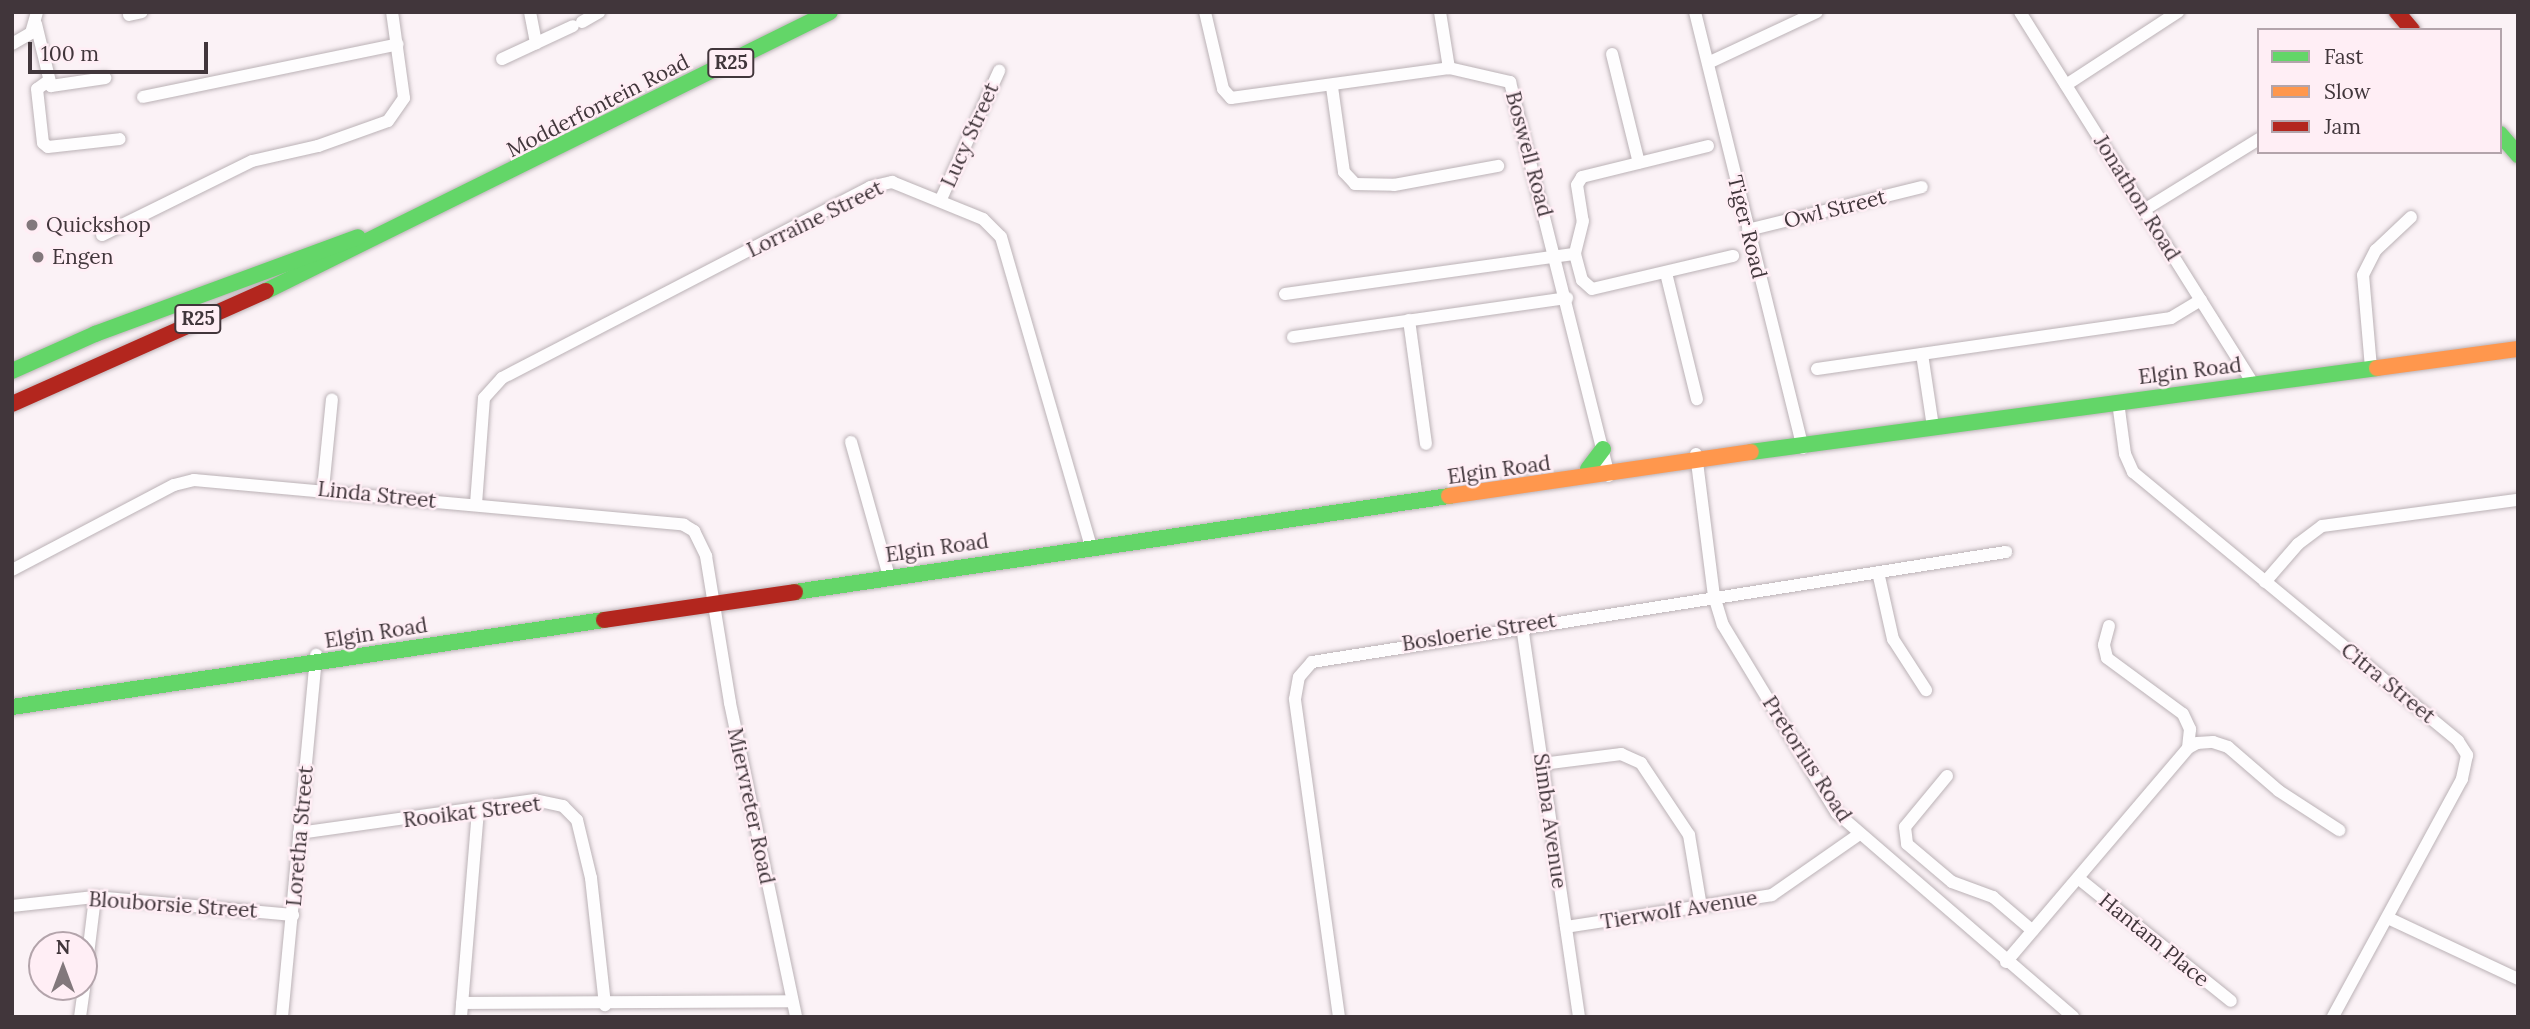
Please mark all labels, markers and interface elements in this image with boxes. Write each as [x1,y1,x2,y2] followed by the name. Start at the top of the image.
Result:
[32,28,212,72] scale bar
[2257,28,2502,154] legend
[41,40,99,67] text: 100 m
[2324,43,2363,70] text: Fast
[706,48,756,78] road number: R25
[503,49,693,163] street label: Modderfontein Road
[2324,78,2371,105] text: Slow
[936,79,1004,191] street label: Lucy Street
[1500,89,1558,219] street label: Boswell Road
[2324,113,2361,140] text: Jam
[2088,131,2186,265] street label: Jonathon Road
[1722,173,1772,281] street label: Tiger Road
[743,175,887,263] street label: Lorraine Street
[1781,184,1889,234] street label: Owl Street
[46,212,151,238] place label: Quickshop
[24,217,40,233] marker: Quickshop
[52,244,113,270] place label: Engen
[30,249,46,265] marker: Engen
[174,304,222,334] road number: R25
[2137,352,2243,390] street label: Elgin Road
[1446,450,1552,490] street label: Elgin Road
[316,476,438,514] street label: Linda Street
[884,528,990,568] street label: Elgin Road
[1400,607,1558,657] street label: Bosloerie Street
[323,612,429,654] street label: Elgin Road
[2336,637,2440,729] street label: Citra Street
[1757,691,1857,827] street label: Pretorius Road
[722,725,780,887] street label: Miervreter Road
[1528,752,1572,890] street label: Simba Avenue
[281,765,319,907] street label: Loretha Street
[402,791,542,833] street label: Rooikat Street
[1599,885,1759,935] street label: Tierwolf Avenue
[88,887,258,923] street label: Blouborsie Street
[2094,888,2214,992] street label: Hantam Place
[28,931,98,1001] north arrow
[56,935,70,959] text: N

